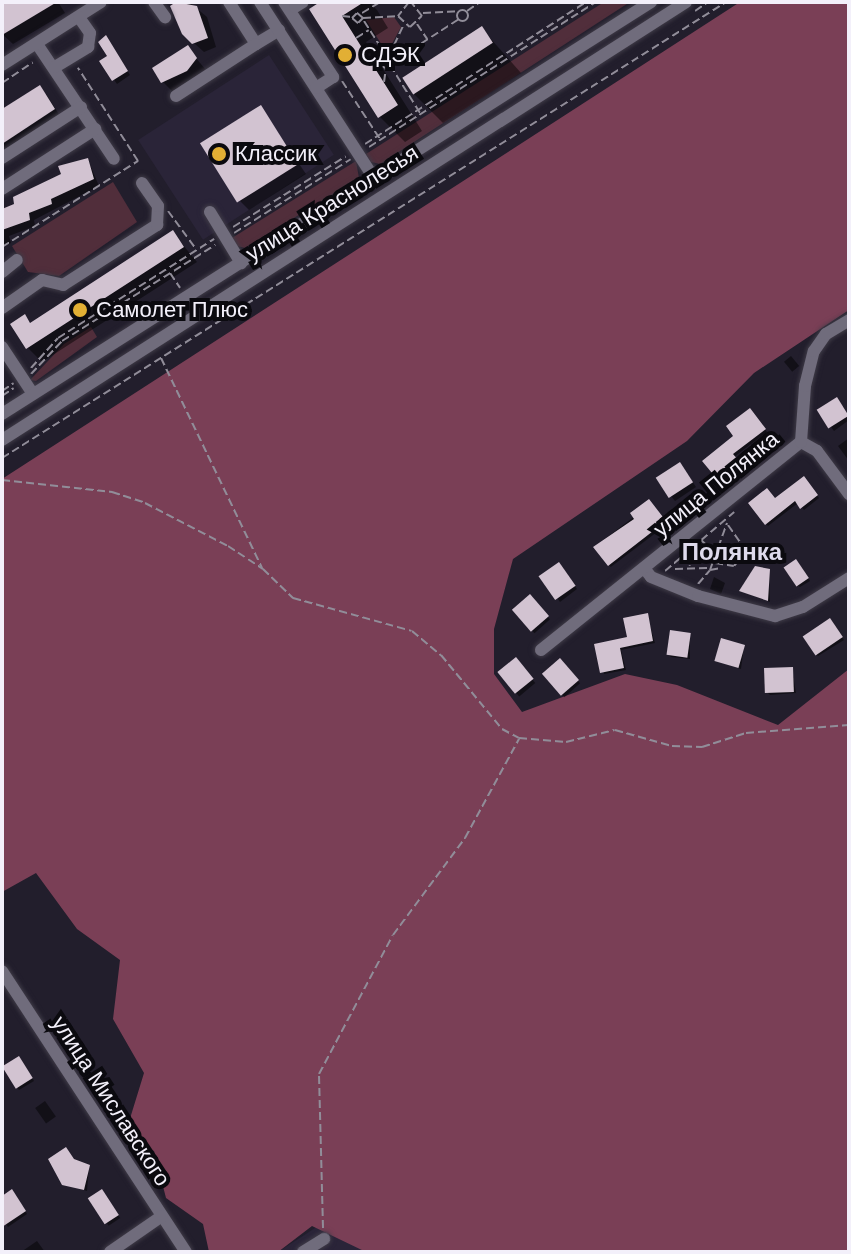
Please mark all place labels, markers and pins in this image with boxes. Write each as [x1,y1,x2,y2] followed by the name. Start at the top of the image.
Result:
[361,42,420,68] place label: СДЭК
[336,46,354,64] marker: СДЭК
[235,141,317,167] place label: Классик
[210,145,228,163] marker: Классик
[96,297,248,323] place label: Самолет Плюс
[71,301,89,319] marker: Самолет Плюс

